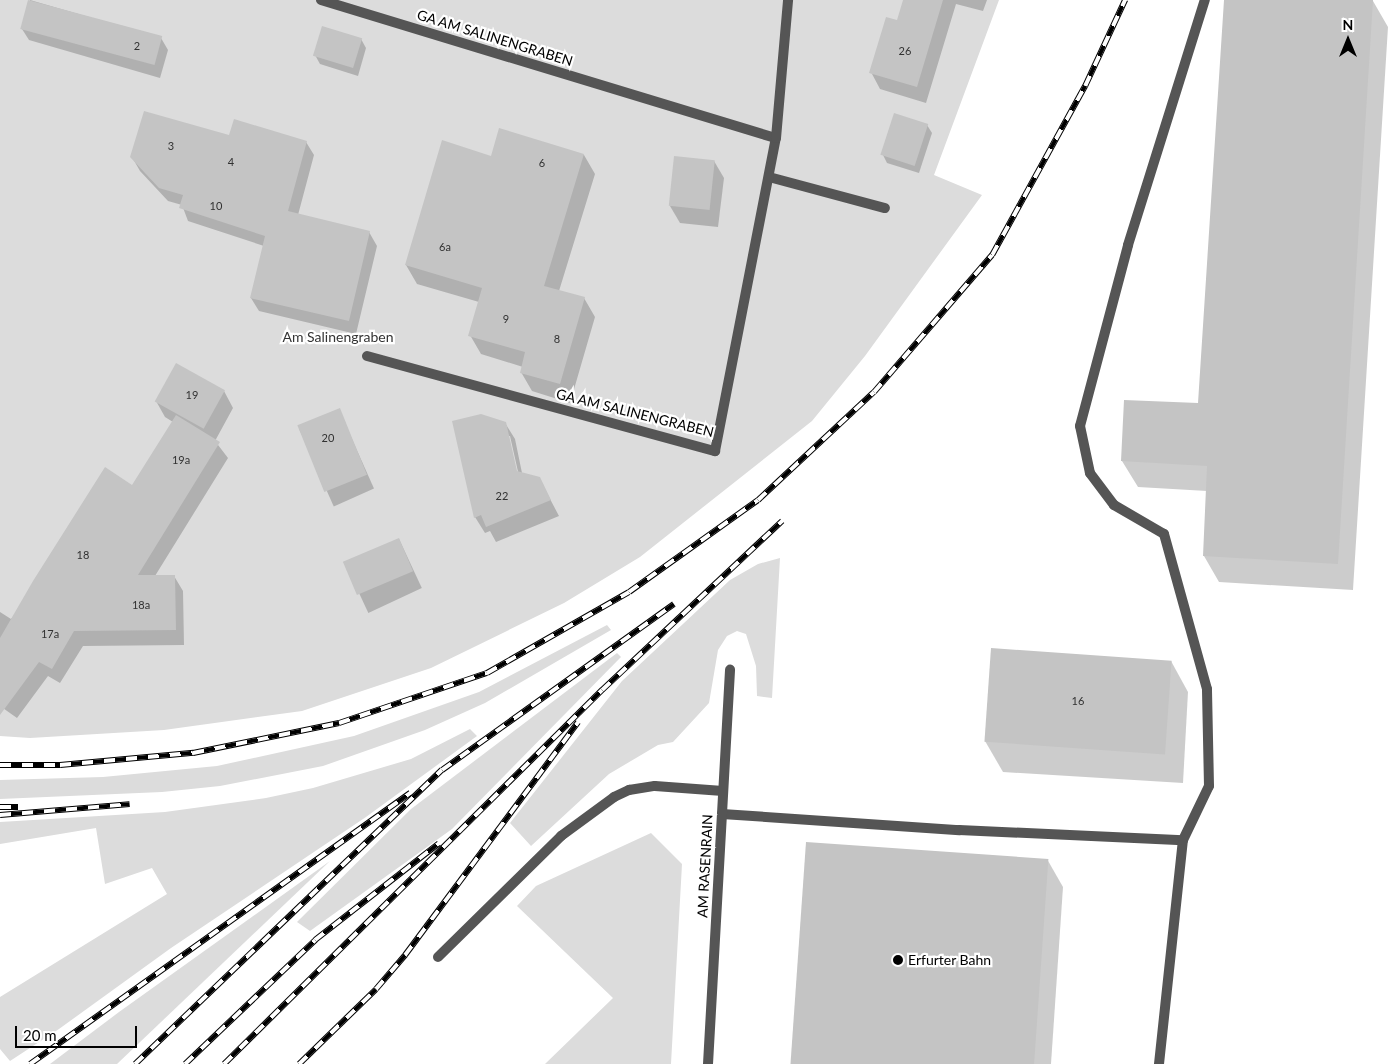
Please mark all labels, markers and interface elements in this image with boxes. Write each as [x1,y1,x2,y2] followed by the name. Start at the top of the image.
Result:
[415,6,575,70] street label: GA AM SALINENGRABEN
[1323,15,1373,65] north arrow
[1343,16,1353,33] text: N
[134,39,140,53] house number: 2
[899,44,911,58] house number: 26
[168,139,174,153] house number: 3
[228,155,234,169] house number: 4
[539,156,545,170] house number: 6
[210,199,222,213] house number: 10
[439,240,451,254] house number: 6a
[503,312,509,326] house number: 9
[283,329,393,345] park label: Am Salinengraben
[554,332,560,346] house number: 8
[554,385,716,441] street label: GA AM SALINENGRABEN
[186,388,198,402] house number: 19
[322,431,334,445] house number: 20
[172,453,190,467] house number: 19a
[496,489,508,503] house number: 22
[77,548,89,562] house number: 18
[132,598,150,612] house number: 18a
[41,627,59,641] house number: 17a
[1072,694,1084,708] house number: 16
[694,814,716,918] street label: AM RASENRAIN
[908,952,991,968] place label: Erfurter Bahn
[892,954,904,966] marker: Erfurter Bahn
[18,1016,140,1048] scale bar
[23,1026,57,1044] text: 20 m

